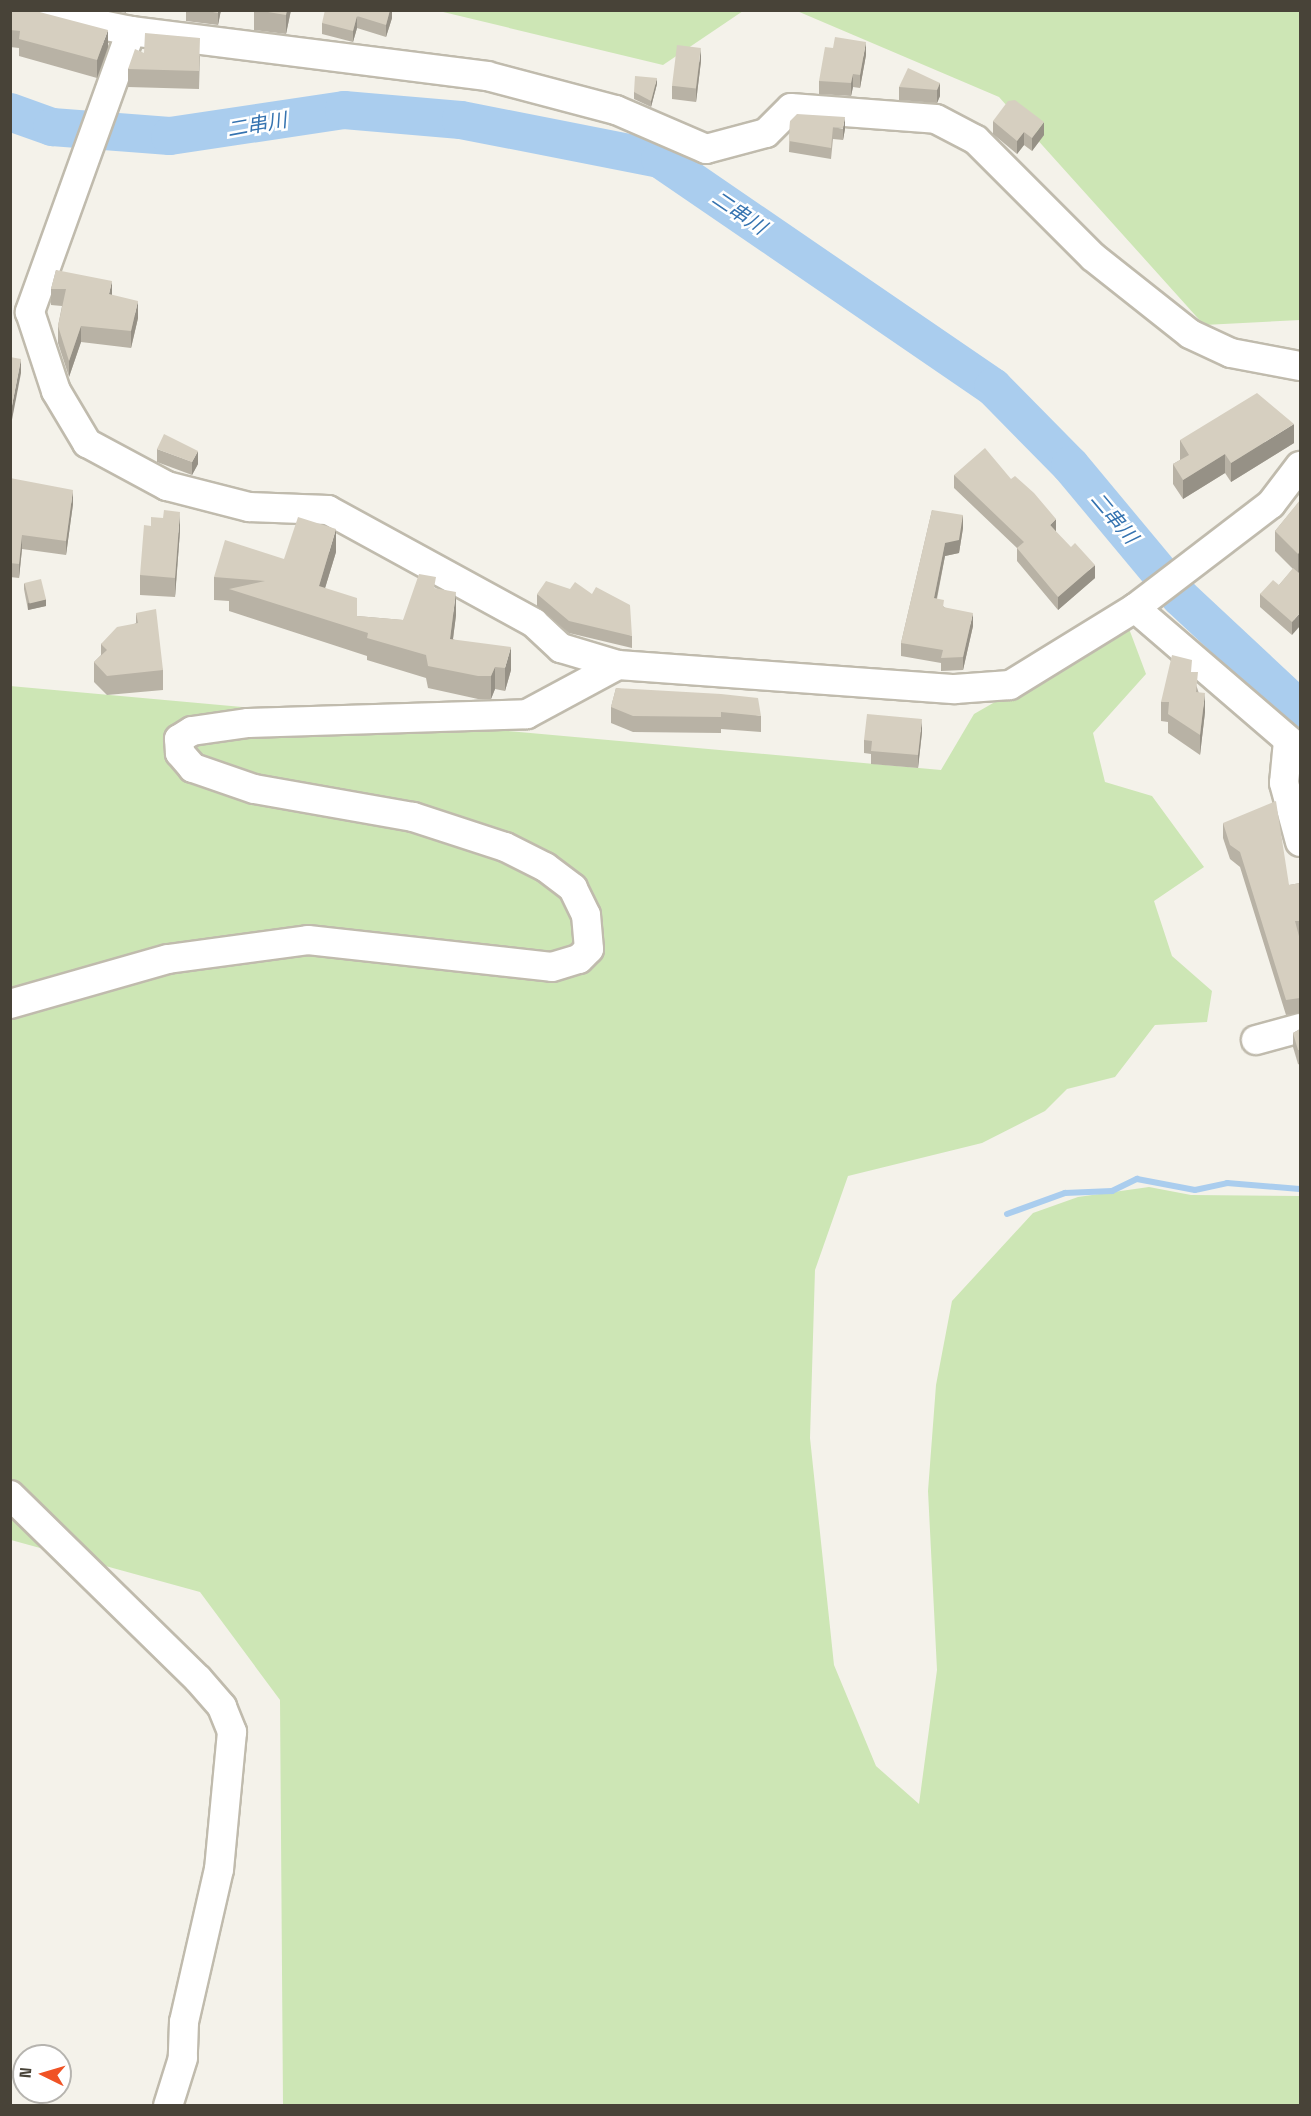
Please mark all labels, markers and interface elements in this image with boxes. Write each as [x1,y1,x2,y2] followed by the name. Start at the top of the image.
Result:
[225,108,289,142] water label: 二串川
[707,186,771,240] water label: 二串川
[1086,487,1142,549] water label: 二串川
[12,2044,72,2104] north arrow
[15,2066,36,2079] text: N

